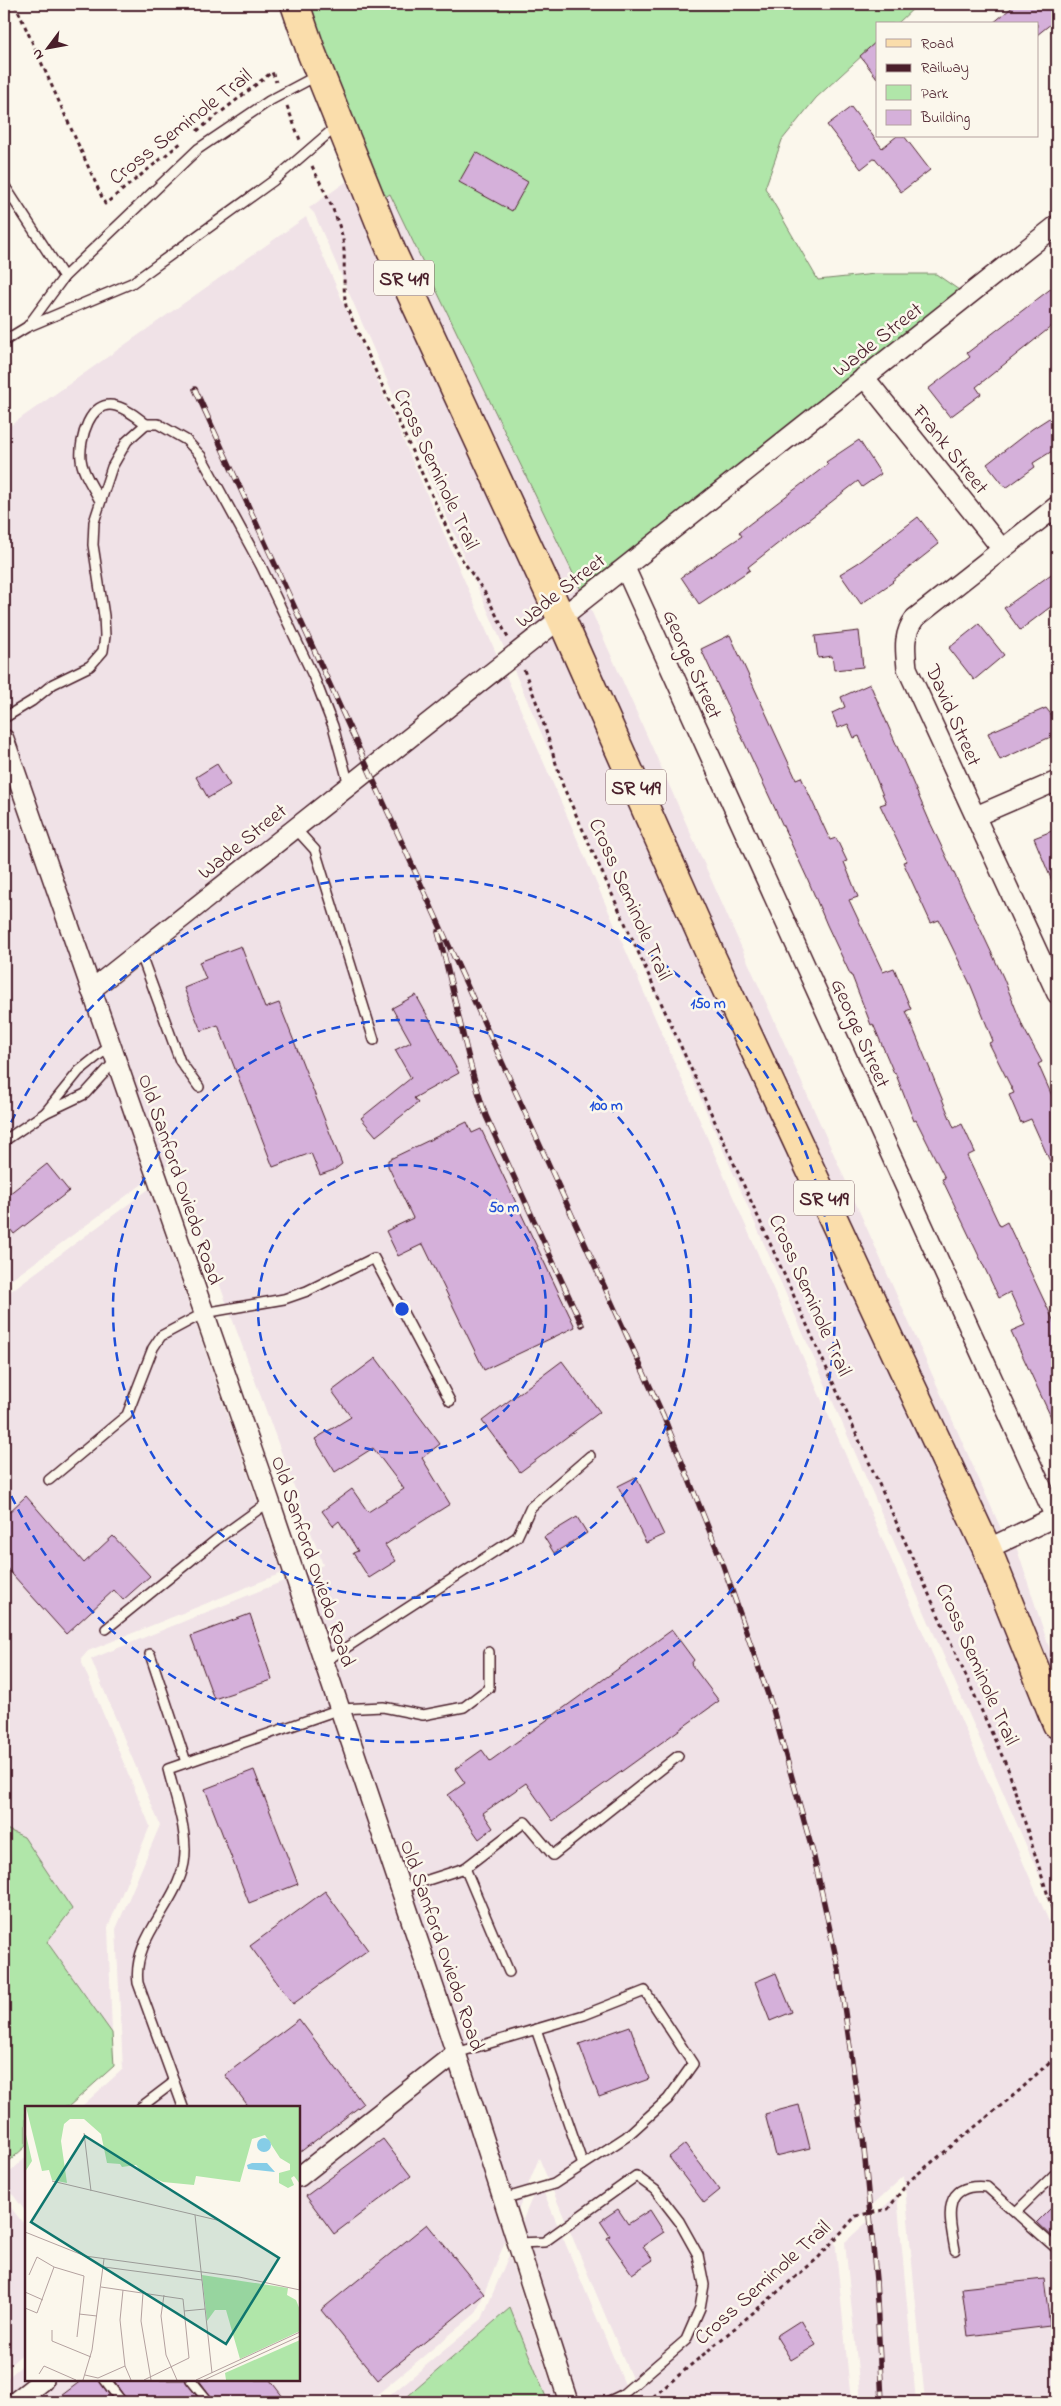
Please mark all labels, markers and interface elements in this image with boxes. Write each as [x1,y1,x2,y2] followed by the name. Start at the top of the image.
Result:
[22,22,72,72] north arrow
[876,22,1038,138] legend
[921,33,954,55] text: Road
[27,45,50,64] text: N
[921,57,969,80] text: Railway
[103,62,259,193] street label: Cross Seminole Trail
[921,83,949,105] text: Park
[920,107,970,130] text: Building
[374,260,434,296] road number: SR 419
[827,296,930,385] street label: Wade Street
[385,384,486,555] street label: Cross Seminole Trail
[903,398,995,501] street label: Frank Street
[510,547,613,636] street label: Wade Street
[652,605,729,725] street label: George Street
[916,659,988,772] street label: David Street
[606,770,666,804] road number: SR 419
[192,797,294,888] street label: Wade Street
[580,814,678,986] street label: Cross Seminole Trail
[820,974,897,1094] street label: George Street
[690,993,726,1015] text: 150 m
[129,1070,229,1289] street label: Old Sanford Oviedo Road
[589,1095,623,1117] text: 100 m
[794,1180,854,1216] road number: SR 419
[489,1197,520,1219] text: 50 m
[760,1210,858,1382] street label: Cross Seminole Trail
[393,1300,411,1318] centre of rings
[262,1452,362,1671] street label: Old Sanford Oviedo Road
[927,1579,1025,1751] street label: Cross Seminole Trail
[391,1836,491,2055] street label: Old Sanford Oviedo Road
[25,2106,300,2381] inset map
[688,2214,838,2353] street label: Cross Seminole Trail

